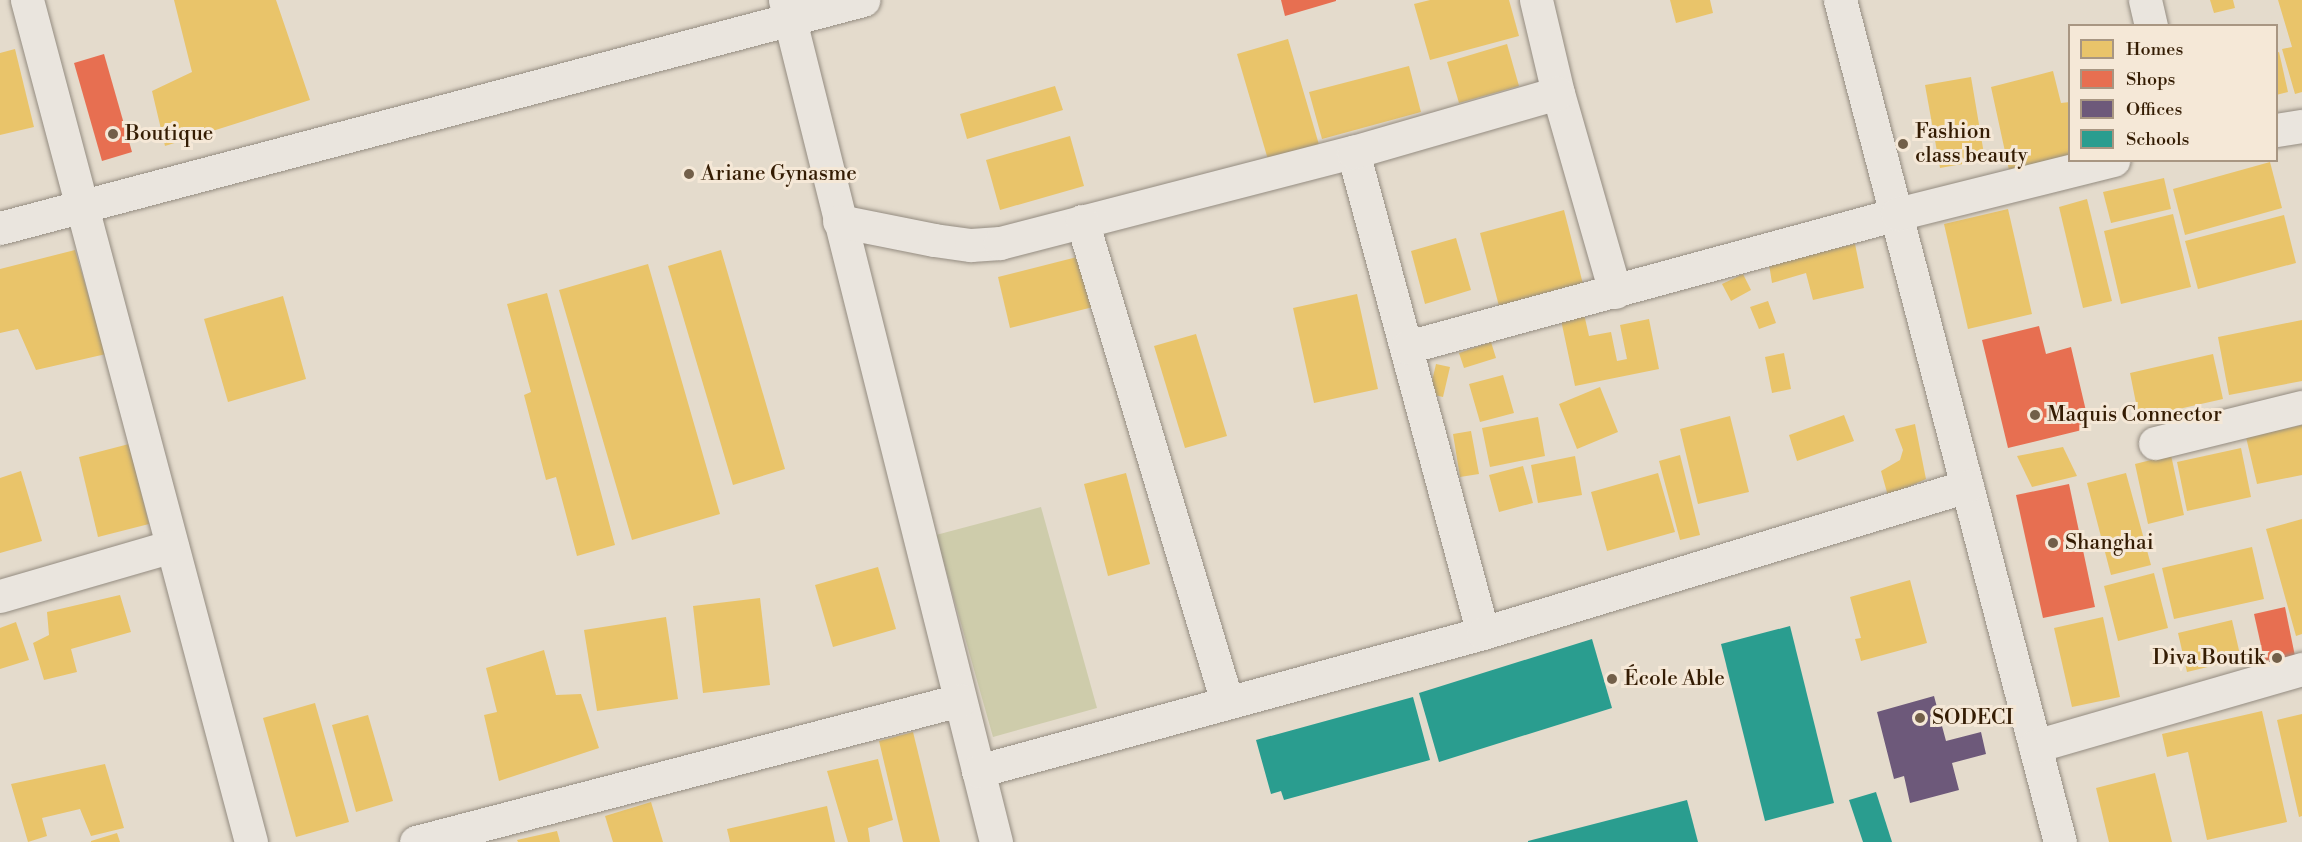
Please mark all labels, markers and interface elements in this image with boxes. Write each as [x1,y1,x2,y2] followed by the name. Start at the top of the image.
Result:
[2068,24,2278,162] legend
[2126,38,2183,61] text: Homes
[2126,68,2175,91] text: Shops
[2126,98,2182,121] text: Offices
[1915,119,2028,169] place label: Fashion class beauty
[125,121,213,147] place label: Boutique
[106,127,120,141] marker: Boutique
[2126,128,2189,151] text: Schools
[1896,137,1910,151] marker: Fashion class beauty
[701,161,857,187] place label: Ariane Gynasme
[682,167,696,181] marker: Ariane Gynasme
[2047,402,2222,428] place label: Maquis Connector
[2028,408,2042,422] marker: Maquis Connector
[2065,530,2154,556] place label: Shanghai
[2046,536,2060,550] marker: Shanghai
[2153,645,2265,671] place label: Diva Boutik
[2270,651,2284,665] marker: Diva Boutik
[1624,666,1725,692] place label: École Able
[1605,672,1619,686] marker: École Able
[1932,705,2013,731] place label: SODECI
[1913,711,1927,725] marker: SODECI

